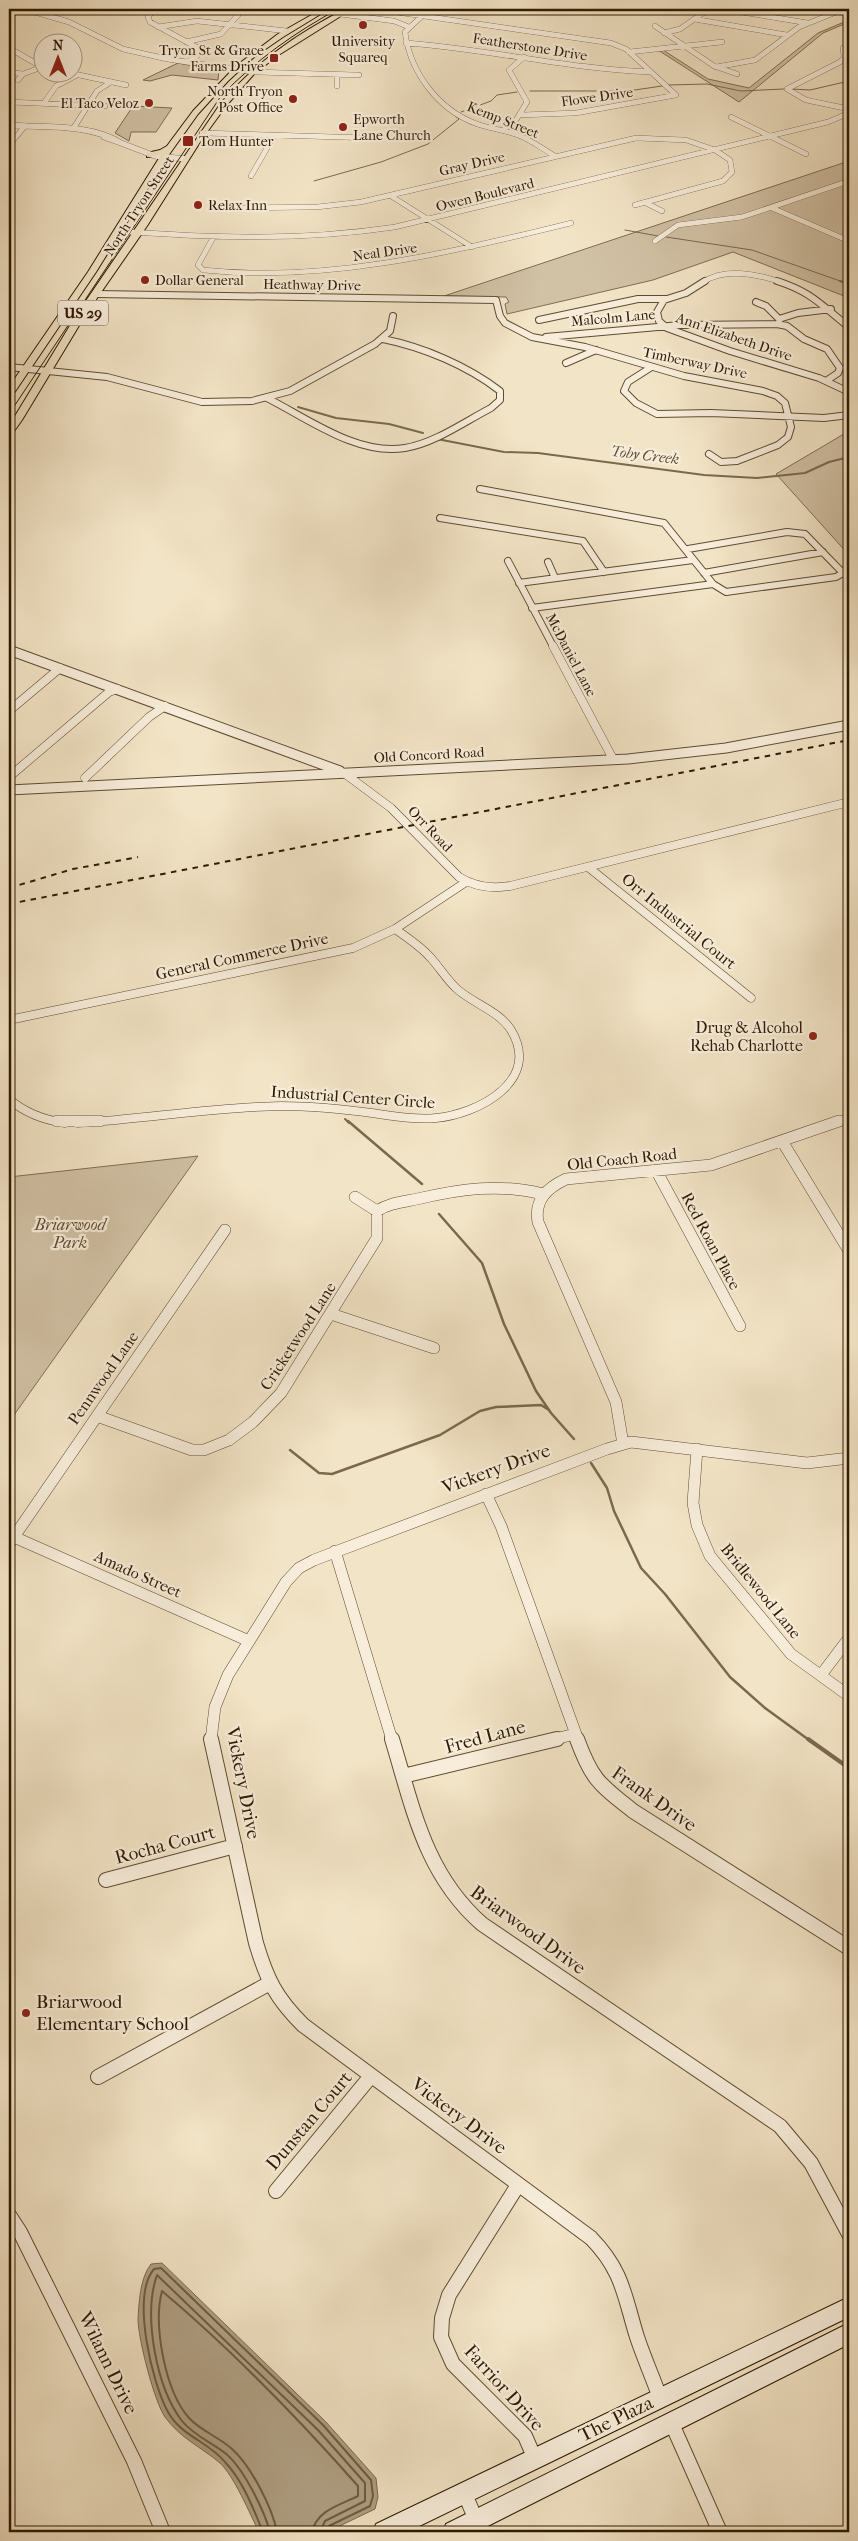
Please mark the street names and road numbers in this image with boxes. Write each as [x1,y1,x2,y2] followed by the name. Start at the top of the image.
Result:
[471,30,589,64] street label: Featherstone Drive
[560,84,634,110] street label: Flowe Drive
[465,98,541,142] street label: Kemp Street
[438,148,507,180] street label: Gray Drive
[100,153,178,259] street label: North Tryon Street
[434,174,536,215] street label: Owen Boulevard
[352,239,418,265] street label: Neal Drive
[263,276,361,294] street label: Heathway Drive
[58,300,108,326] road number: US 29
[570,306,656,330] street label: Malcolm Lane
[673,309,794,365] street label: Ann Elizabeth Drive
[641,344,749,382] street label: Timberway Drive
[542,610,600,700] street label: McDaniel Lane
[373,744,485,766] street label: Old Concord Road
[404,803,456,856] street label: Orr Road
[618,869,740,973] street label: Orr Industrial Court
[154,928,330,984] street label: General Commerce Drive
[270,1082,436,1112] street label: Industrial Center Circle
[566,1144,678,1174] street label: Old Coach Road
[677,1189,745,1293] street label: Red Roan Place
[256,1278,340,1394] street label: Cricketwood Lane
[64,1328,142,1428] street label: Pennwood Lane
[438,1439,553,1499] street label: Vickery Drive
[717,1540,805,1642] street label: Bridlewood Lane
[90,1546,185,1602] street label: Amado Street
[442,1716,528,1758] street label: Fred Lane
[221,1724,265,1841] street label: Vickery Drive
[607,1762,701,1836] street label: Frank Drive
[112,1821,218,1869] street label: Rocha Court
[466,1881,590,1979] street label: Briarwood Drive
[261,2067,357,2175] street label: Dunstan Court
[406,2072,511,2159] street label: Vickery Drive
[73,2308,142,2418] street label: Wilann Drive
[459,2340,549,2436] street label: Farrior Drive
[575,2391,657,2446] street label: The Plaza

